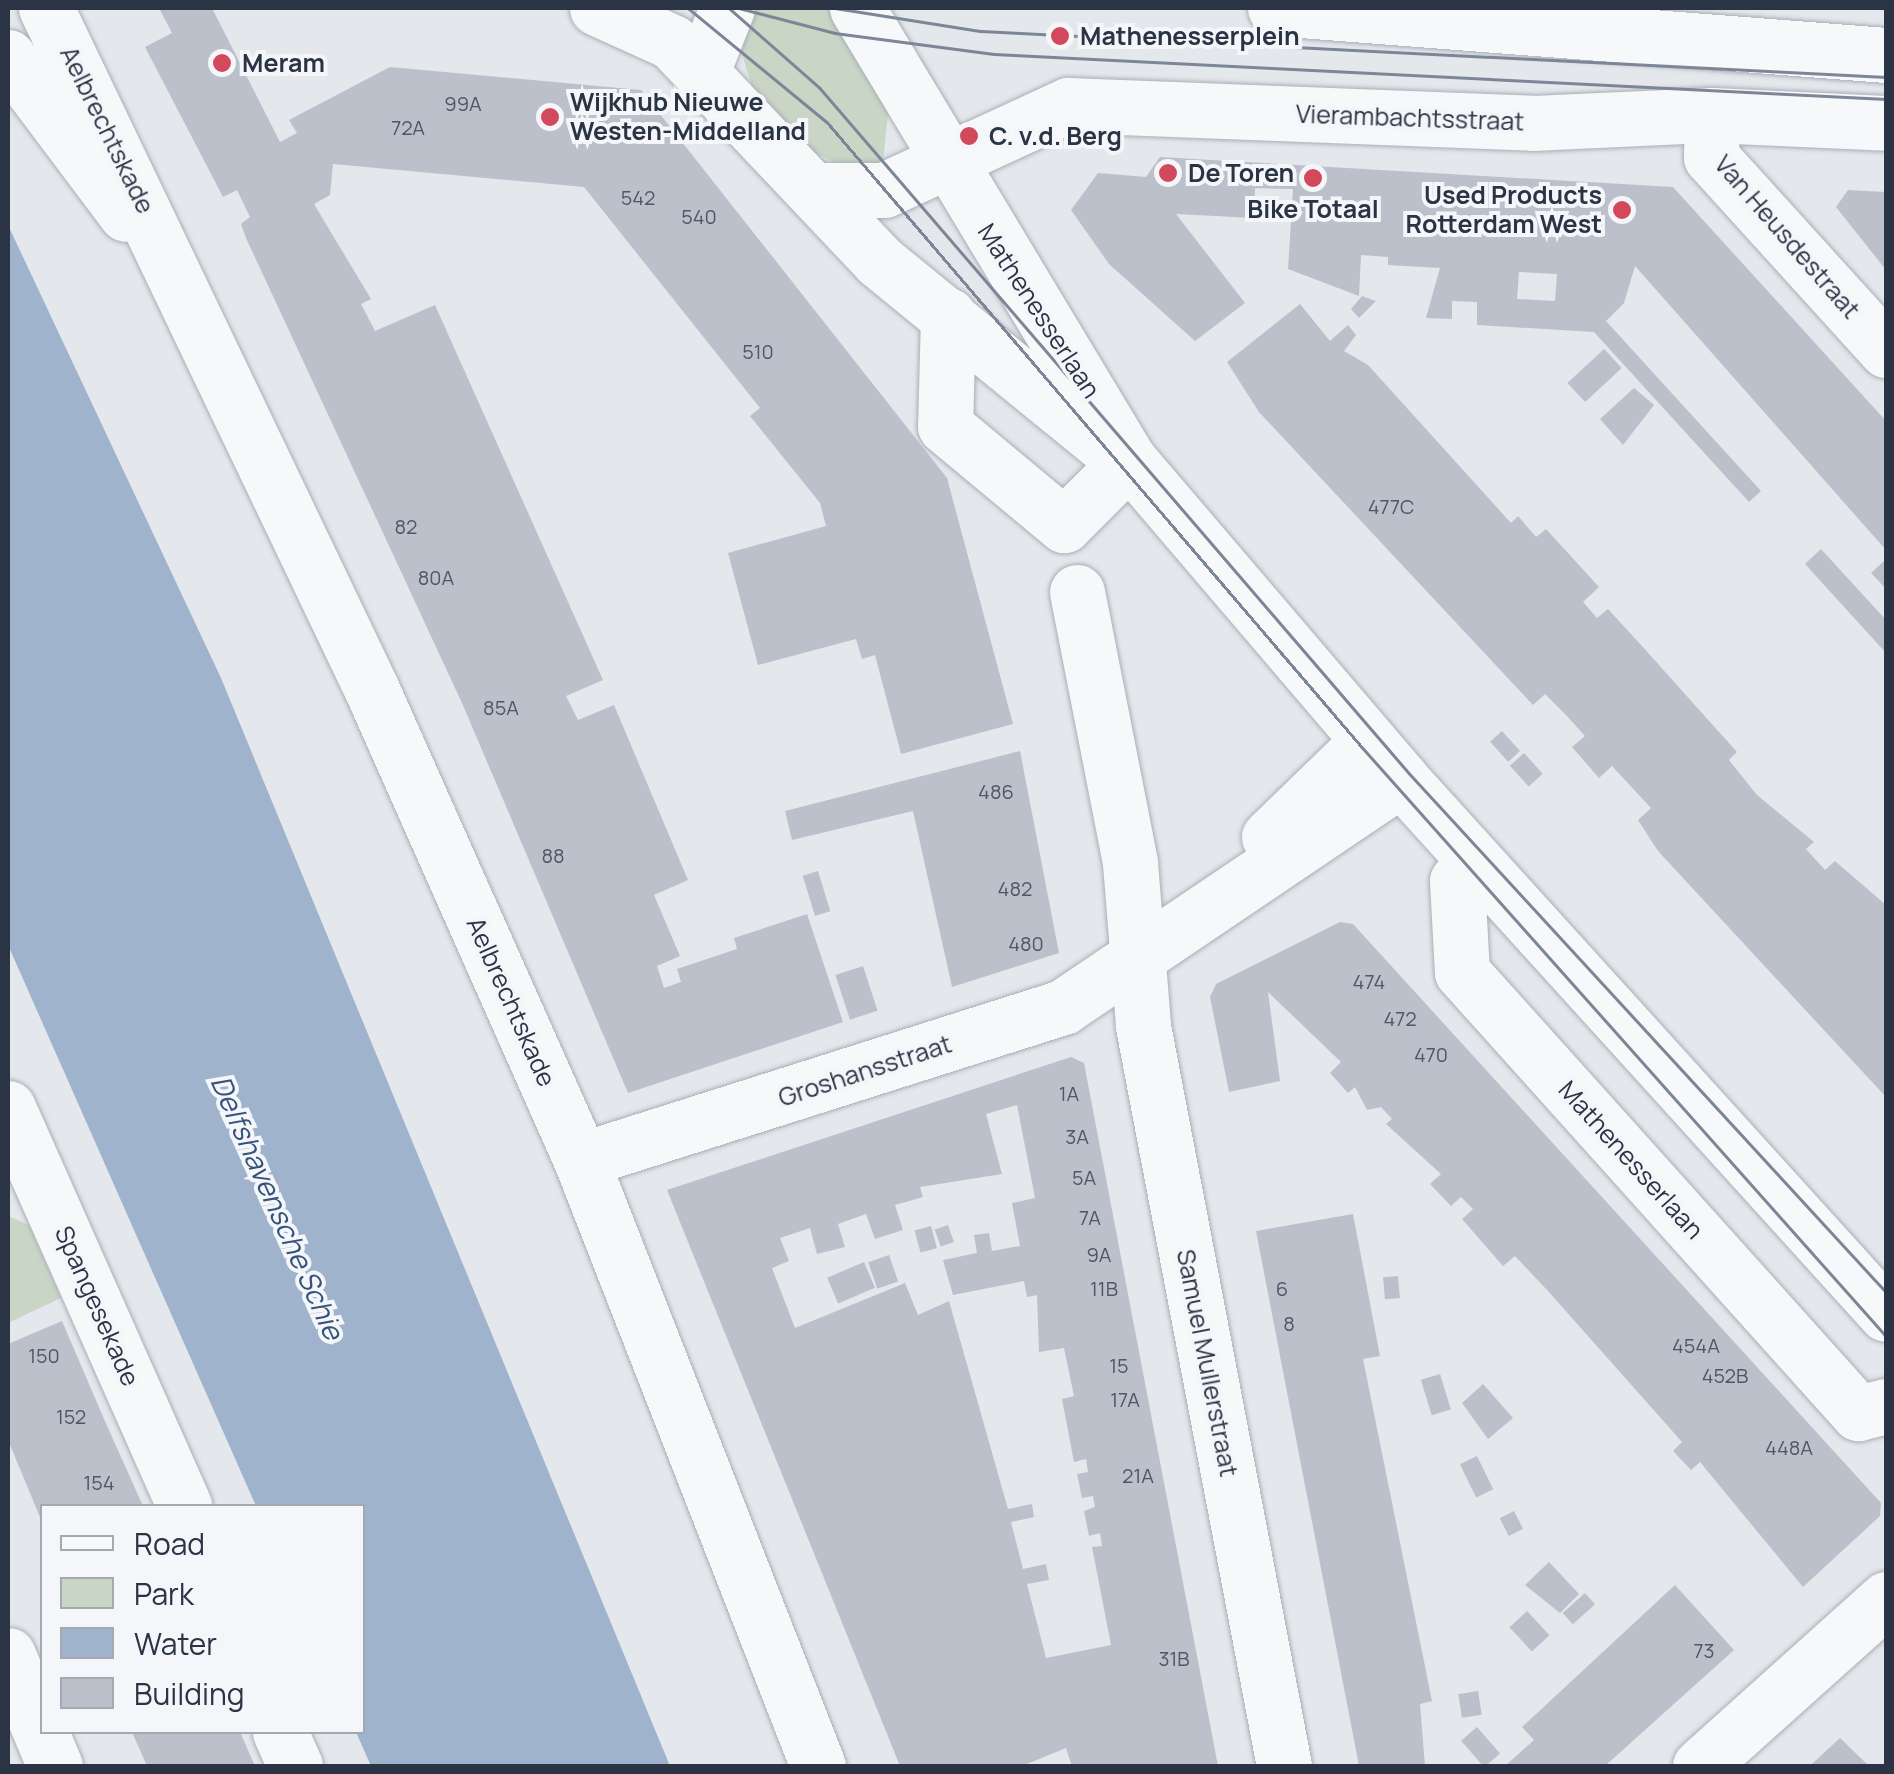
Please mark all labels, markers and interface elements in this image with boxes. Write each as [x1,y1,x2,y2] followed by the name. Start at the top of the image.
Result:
[1080,21,1300,51] place label: Mathenesserplein
[1049,25,1071,47] marker: Mathenesserplein
[54,42,160,218] street label: Aelbrechtskade
[242,48,325,78] place label: Meram
[211,52,233,74] marker: Meram
[570,88,806,147] place label: Wijkhub Nieuwe Westen-Middelland
[444,91,482,115] house number: 99A
[1295,99,1525,137] street label: Vierambachtsstraat
[539,106,561,128] marker: Wijkhub Nieuwe Westen-Middelland
[391,115,425,139] house number: 72A
[989,121,1122,151] place label: C. v.d. Berg
[958,125,980,147] marker: C. v.d. Berg
[1708,149,1866,325] street label: Van Heusdestraat
[1188,158,1294,188] place label: De Toren
[1157,162,1179,184] marker: De Toren
[1302,167,1324,189] marker: Bike Totaal
[1406,181,1602,240] place label: Used Products Rotterdam West
[621,185,655,209] house number: 542
[1247,194,1379,224] place label: Bike Totaal
[1611,199,1633,221] marker: Used Products Rotterdam West
[681,204,717,228] house number: 540
[971,218,1107,404] street label: Mathenesserlaan
[742,339,774,363] house number: 510
[1368,494,1414,518] house number: 477C
[394,514,418,538] house number: 82
[418,565,454,589] house number: 80A
[483,695,519,719] house number: 85A
[978,779,1014,803] house number: 486
[541,843,565,867] house number: 88
[998,876,1032,900] house number: 482
[460,913,562,1091] street label: Aelbrechtskade
[1008,931,1044,955] house number: 480
[1353,969,1385,993] house number: 474
[1383,1006,1417,1030] house number: 472
[775,1029,955,1113] street label: Groshansstraat
[1414,1042,1448,1066] house number: 470
[205,1070,351,1344] water label: Delfshavensche Schie
[1552,1075,1710,1245] street label: Mathenesserlaan
[1059,1081,1079,1105] house number: 1A
[1065,1124,1089,1148] house number: 3A
[1072,1165,1096,1189] house number: 5A
[1079,1205,1101,1229] house number: 7A
[48,1221,146,1391] street label: Spangesekade
[1086,1242,1112,1266] house number: 9A
[1170,1247,1244,1479] street label: Samuel Mullerstraat
[1090,1276,1118,1300] house number: 11B
[1276,1276,1288,1300] house number: 6
[1283,1311,1295,1335] house number: 8
[1672,1333,1720,1357] house number: 454A
[28,1343,60,1367] house number: 150
[1109,1353,1129,1377] house number: 15
[1702,1363,1748,1387] house number: 452B
[1110,1387,1140,1411] house number: 17A
[56,1404,86,1428] house number: 152
[1765,1435,1813,1459] house number: 448A
[1122,1463,1154,1487] house number: 21A
[83,1470,115,1494] house number: 154
[40,1504,365,1734] legend
[134,1523,205,1564] text: Road
[134,1573,194,1614] text: Park
[134,1623,217,1664] text: Water
[1693,1638,1715,1662] house number: 73
[1158,1646,1190,1670] house number: 31B
[134,1673,245,1714] text: Building

